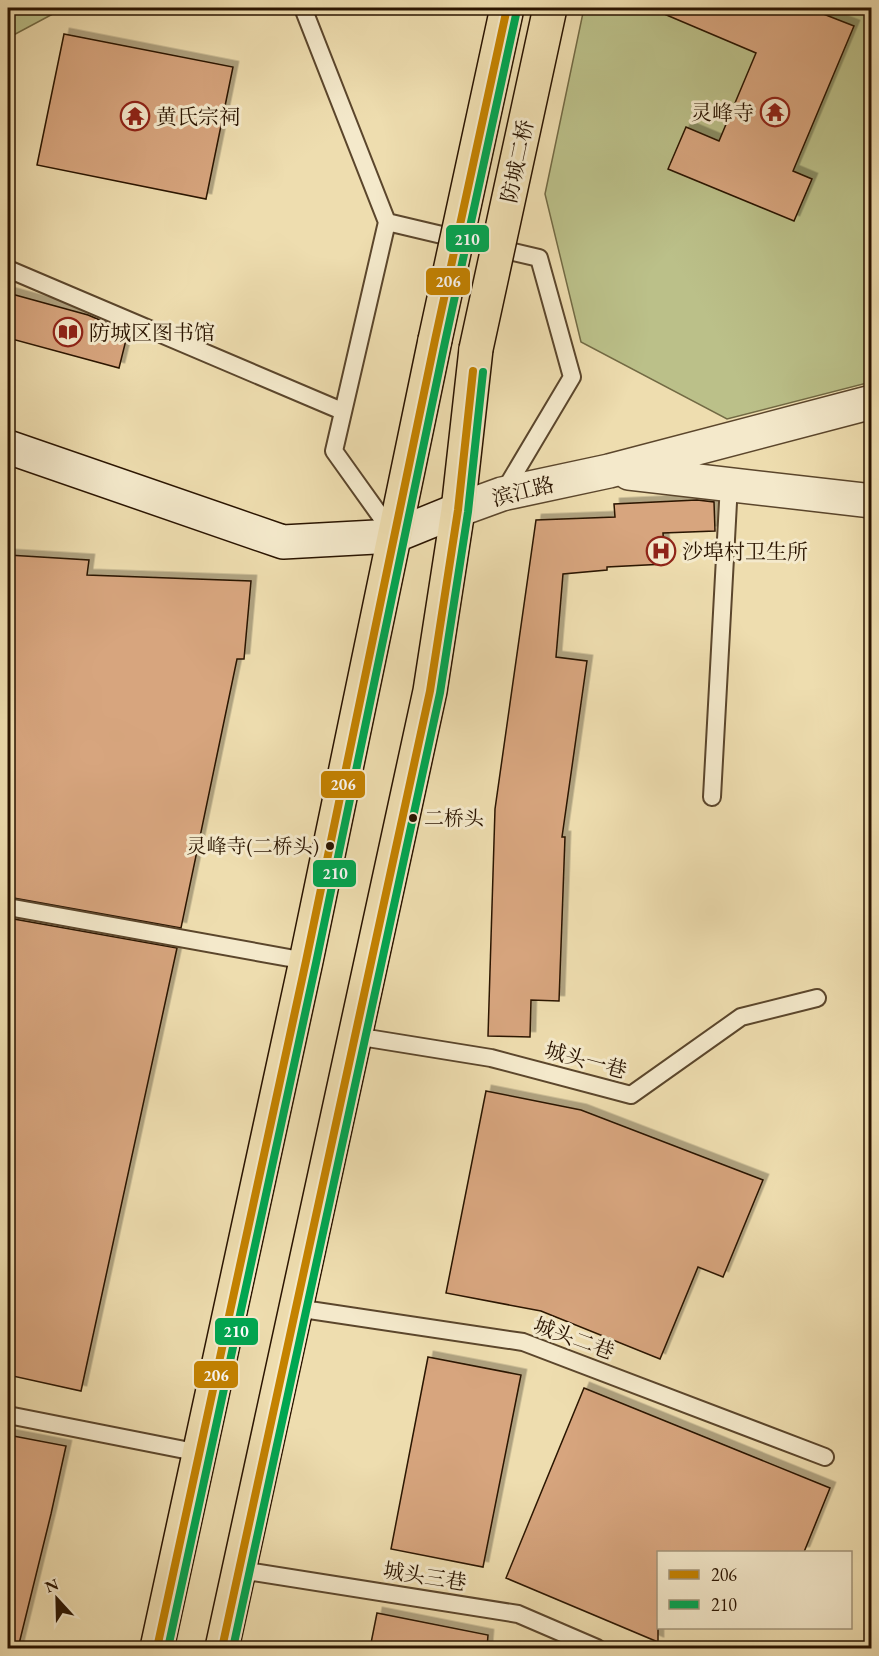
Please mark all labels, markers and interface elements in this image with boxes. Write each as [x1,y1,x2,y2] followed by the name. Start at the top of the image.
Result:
[759,96,791,128] temple icon: 灵峰寺
[691,99,754,126] place label: 灵峰寺
[119,100,151,132] temple icon: 黄氏宗祠
[156,103,240,130] place label: 黄氏宗祠
[495,117,539,205] street label: 防城二桥
[445,224,490,253] line badge: 210
[454,229,480,250] text: 210
[425,267,471,296] line badge: 206
[435,271,461,292] text: 206
[52,316,84,348] library icon: 防城区图书馆
[89,319,215,346] place label: 防城区图书馆
[489,470,557,512] street label: 滨江路
[645,535,677,567] hospital icon: 沙埠村卫生所
[682,538,808,565] place label: 沙埠村卫生所
[320,770,366,799] line badge: 206
[330,774,356,795] text: 206
[424,805,484,831] place label: 二桥头
[407,812,419,824] marker: 二桥头
[186,833,319,859] place label: 灵峰寺(二桥头)
[324,840,336,852] marker: 灵峰寺(二桥头)
[312,859,357,888] line badge: 210
[322,863,348,884] text: 210
[542,1036,630,1084] street label: 城头一巷
[530,1311,618,1365] street label: 城头二巷
[214,1317,259,1346] line badge: 210
[223,1321,249,1342] text: 210
[193,1360,239,1389] line badge: 206
[203,1365,229,1386] text: 206
[657,1551,852,1629] legend
[381,1556,469,1596] street label: 城头三巷
[711,1563,737,1586] text: 206
[27,1569,87,1629] north arrow
[42,1573,62,1598] text: N
[711,1593,737,1616] text: 210

